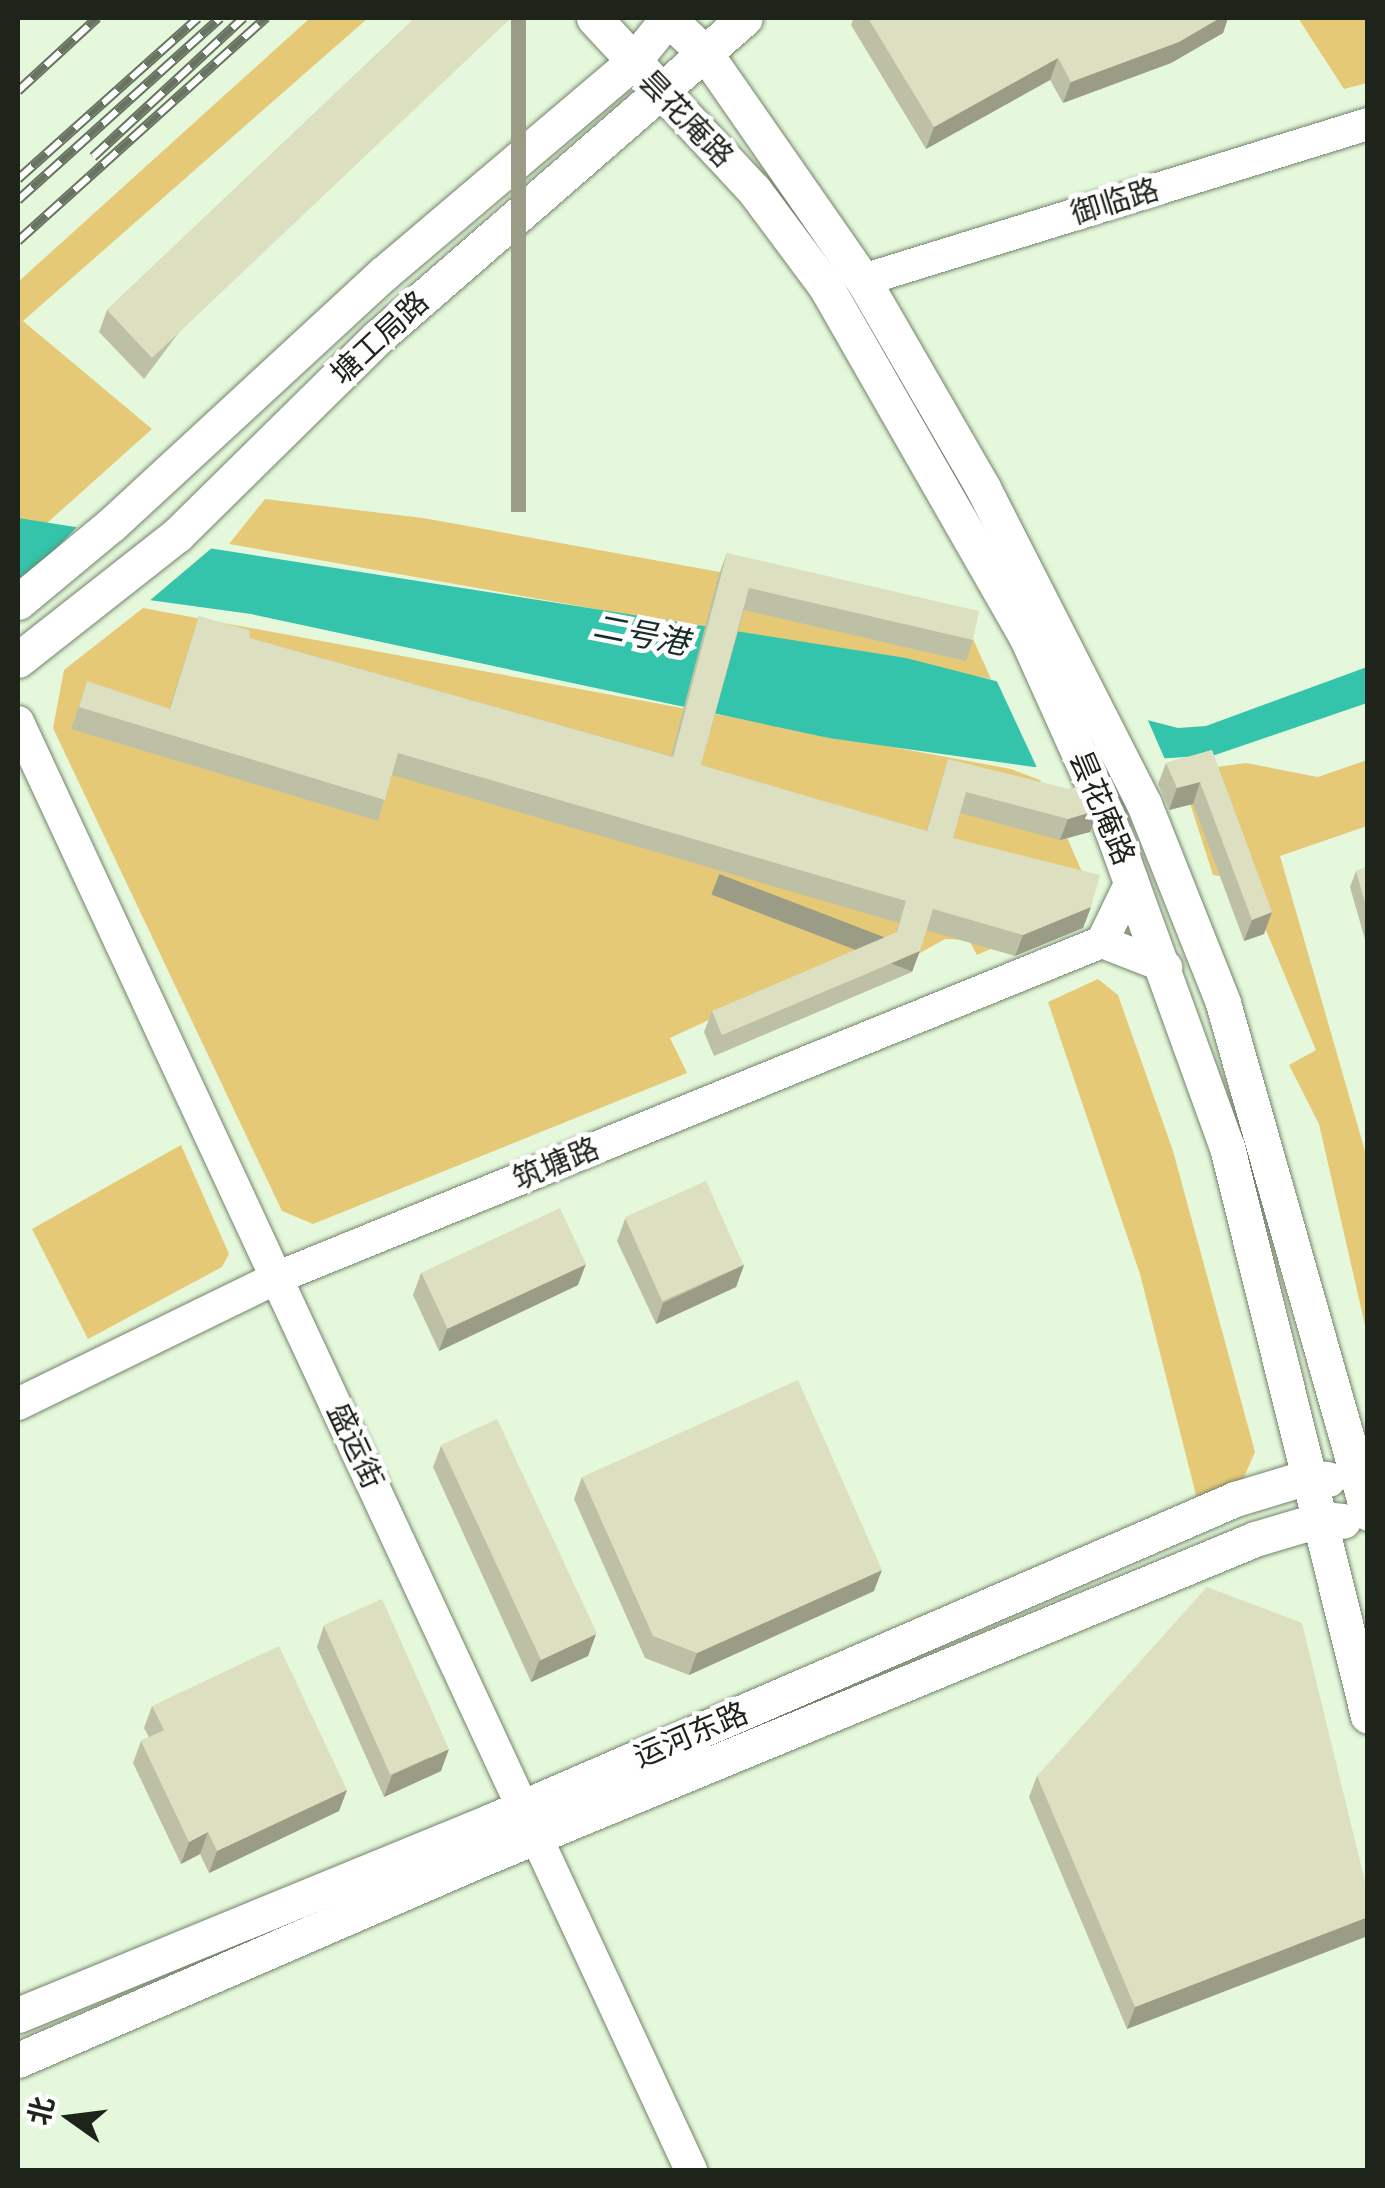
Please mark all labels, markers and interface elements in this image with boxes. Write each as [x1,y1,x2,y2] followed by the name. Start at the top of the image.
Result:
[631,63,741,175] street label: 昙花庵路
[1067,172,1163,232] street label: 御临路
[324,284,436,392] street label: 塘工局路
[590,607,692,663] water label: 二号港
[1062,746,1142,870] street label: 昙花庵路
[508,1130,604,1198] street label: 筑塘路
[320,1398,390,1494] street label: 盛运街
[629,1695,753,1775] street label: 运河东路
[20,2068,120,2168] north arrow
[21,2093,61,2128] text: 北

